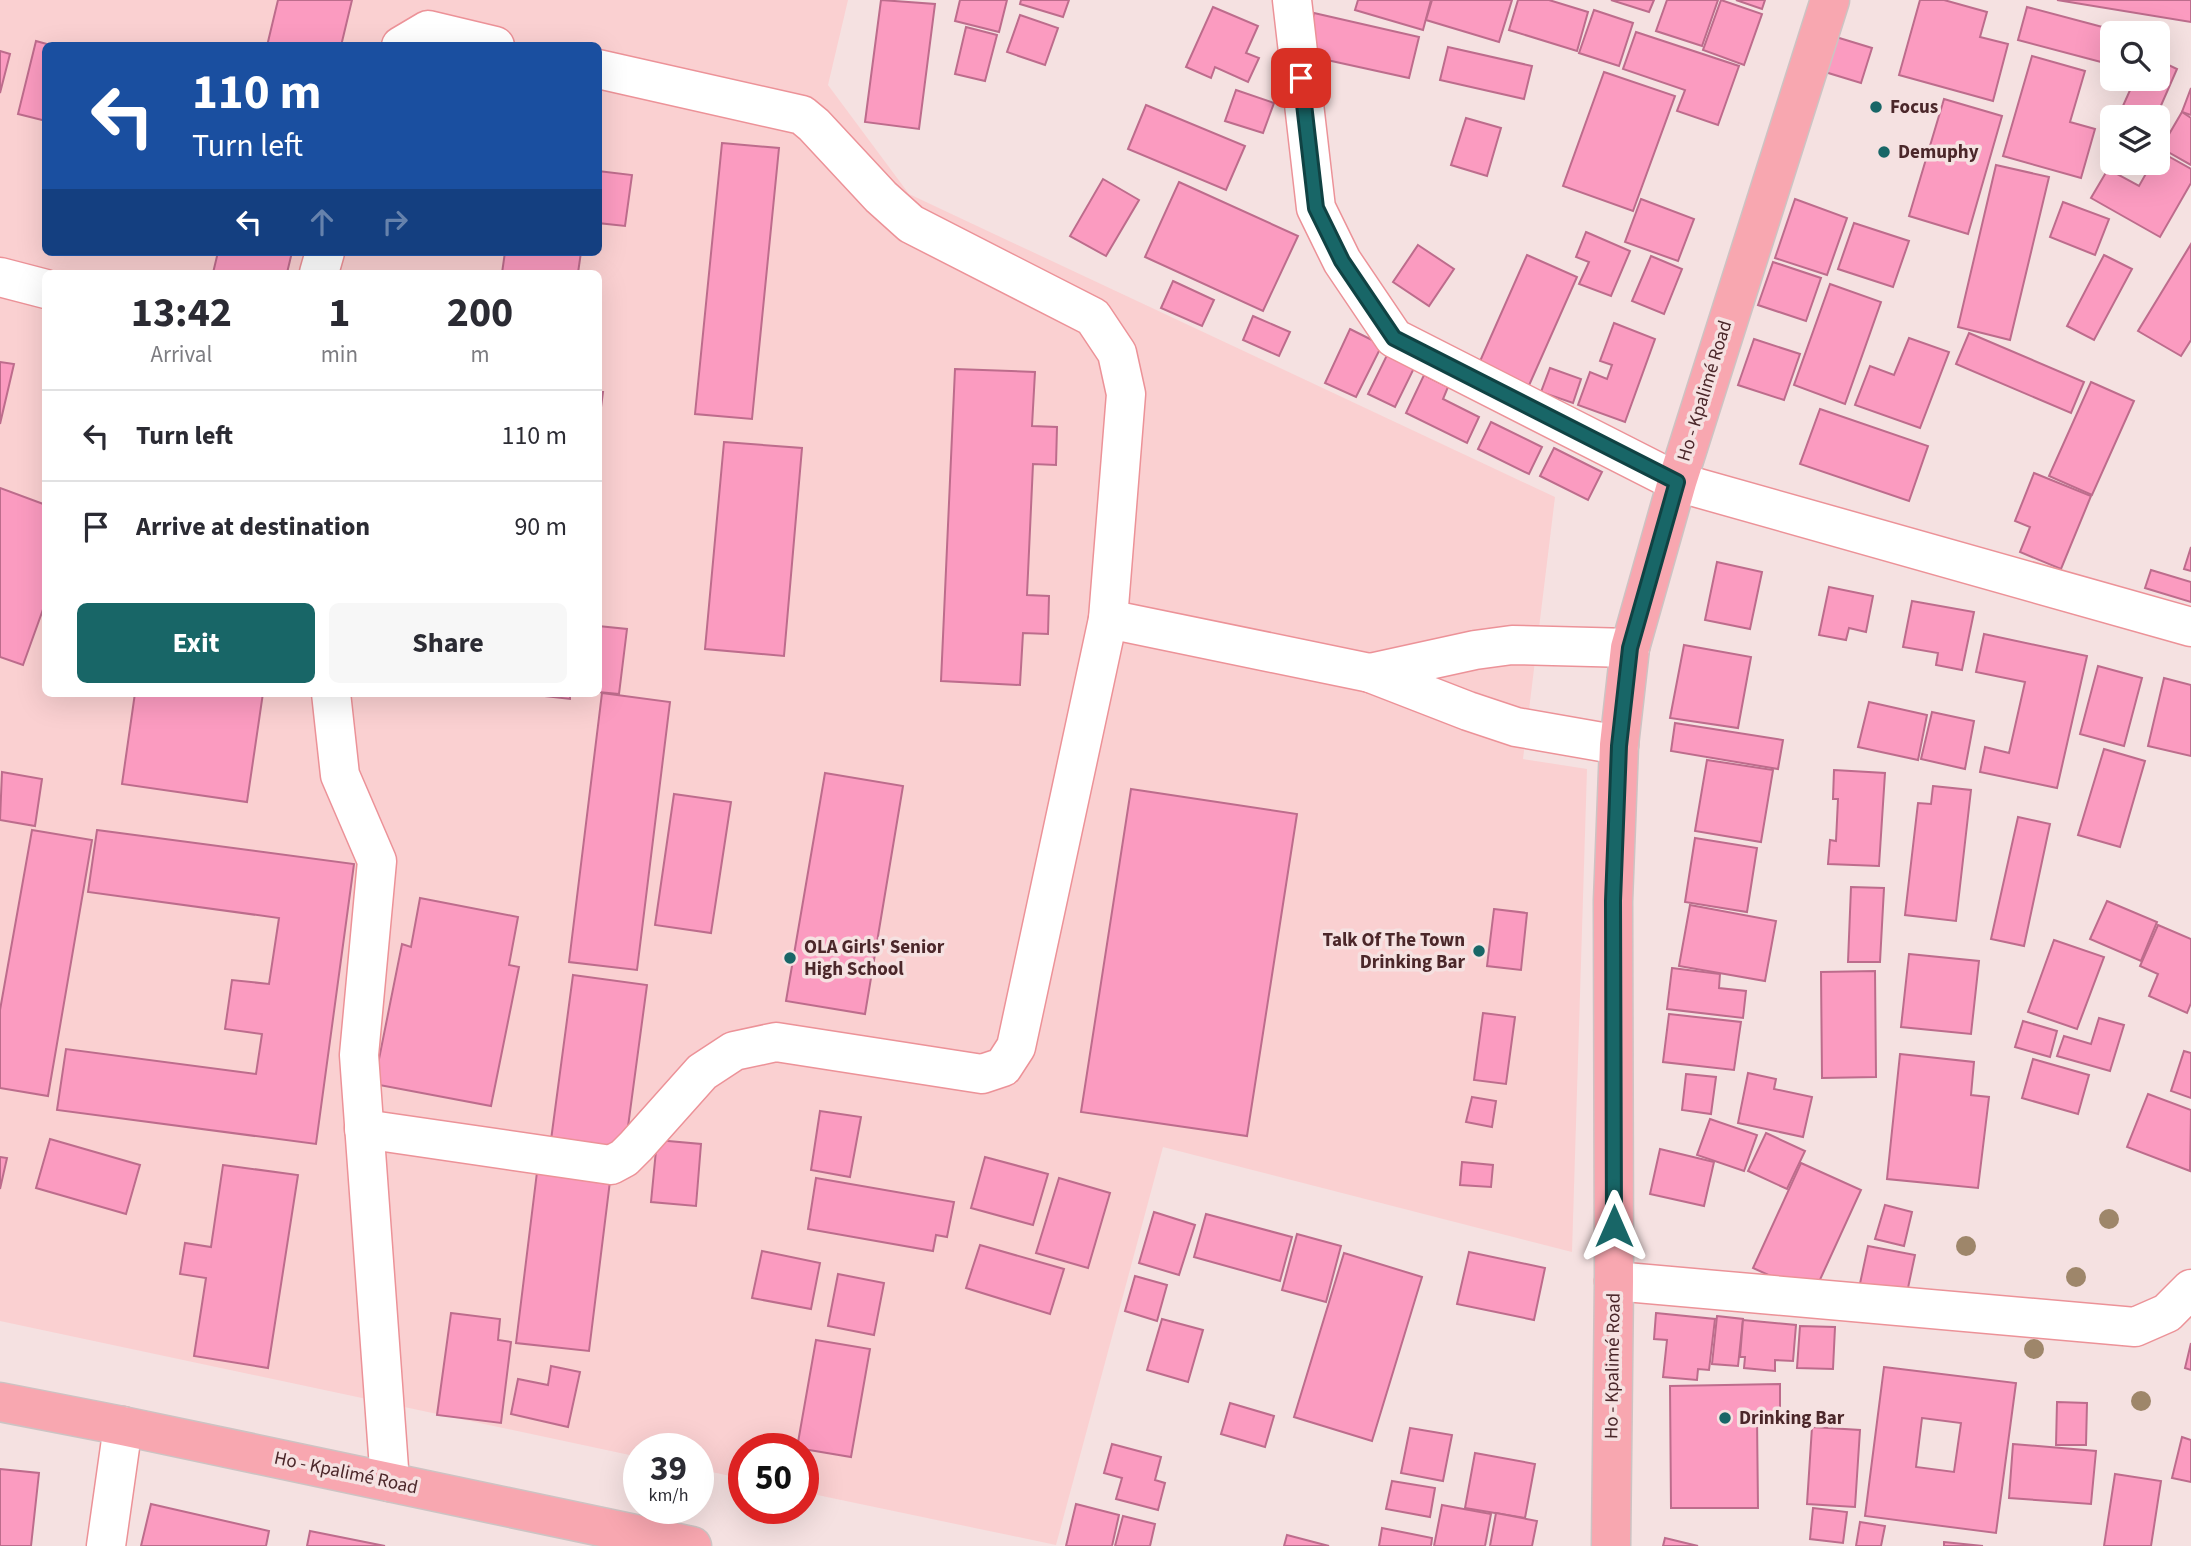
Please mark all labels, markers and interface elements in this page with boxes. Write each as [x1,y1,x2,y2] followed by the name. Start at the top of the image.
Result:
[2100,21,2170,175] map controls
[2100,21,2170,91] button: search
[1271,48,1331,108] pin
[192,58,321,128] text: 110 m
[1282,59,1320,97] icon: arrive
[77,70,168,161] icon: left
[1890,94,1938,121] place label: Focus
[1868,99,1884,115] marker: Focus
[2100,105,2170,175] button: layers
[192,123,303,169] text: Turn left
[1898,139,1979,166] place label: Demuphy
[1876,144,1892,160] marker: Demuphy
[230,203,268,241] icon: left
[303,203,341,241] icon: ahead
[376,203,414,241] icon: right
[131,283,232,343] text: 13:42
[328,283,350,343] text: 1
[447,283,513,343] text: 200
[1671,317,1739,465] street label: Ho - Kpalimé Road
[150,338,212,371] text: Arrival
[321,338,358,371] text: min
[470,338,490,371] text: m
[77,417,115,455] icon: left
[136,417,233,454] text: Turn left
[501,417,567,454] text: 110 m
[77,508,115,546] icon: arrive
[136,508,370,545] text: Arrive at destination
[514,508,567,545] text: 90 m
[77,603,315,683] button: Exit
[329,603,567,683] button: Share
[1323,927,1465,976] place label: Talk Of The Town Drinking Bar
[804,934,945,983] place label: OLA Girls' Senior High School
[1471,943,1487,959] marker: Talk Of The Town Drinking Bar
[782,950,798,966] marker: OLA Girls' Senior High School
[1577,1189,1651,1263] position arrow
[1598,1293,1628,1439] street label: Ho - Kpalimé Road
[1739,1405,1845,1432] place label: Drinking Bar
[1717,1410,1733,1426] marker: Drinking Bar
[728,1433,819,1524] speed limit sign: 50
[650,1444,687,1494] text: 39
[272,1445,420,1501] street label: Ho - Kpalimé Road
[649,1483,688,1508] text: km/h

